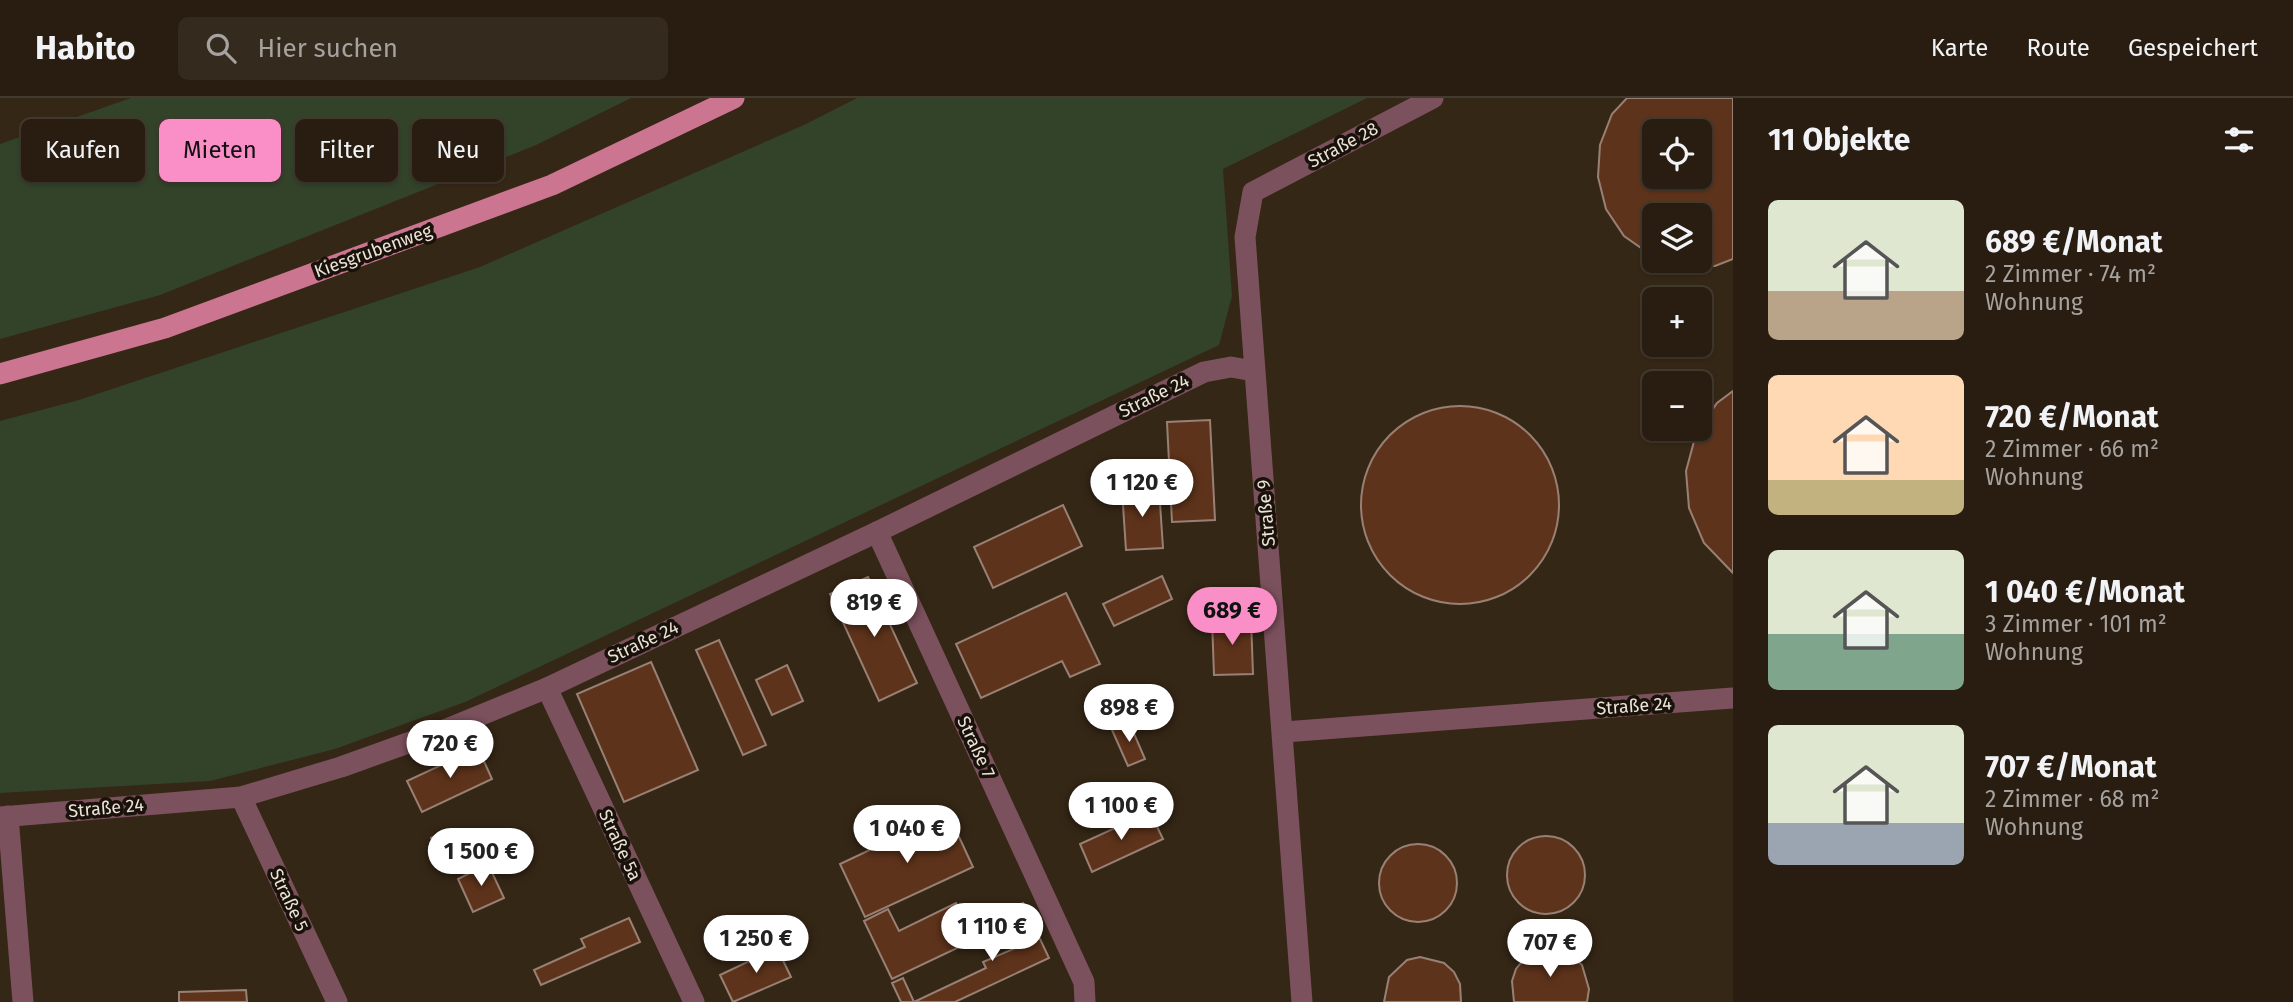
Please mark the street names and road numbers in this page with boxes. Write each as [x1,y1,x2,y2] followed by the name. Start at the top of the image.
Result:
[1304,117,1382,173] street label: Straße 28
[311,219,436,283] street label: Kiesgrubenweg
[1115,369,1193,422] street label: Straße 24
[1252,479,1280,547] street label: Straße 9
[604,616,682,668] street label: Straße 24
[1595,692,1673,720] street label: Straße 24
[952,713,1000,781] street label: Straße 7
[67,794,145,822] street label: Straße 24
[594,806,646,884] street label: Straße 5a
[265,865,313,935] street label: Straße 5

